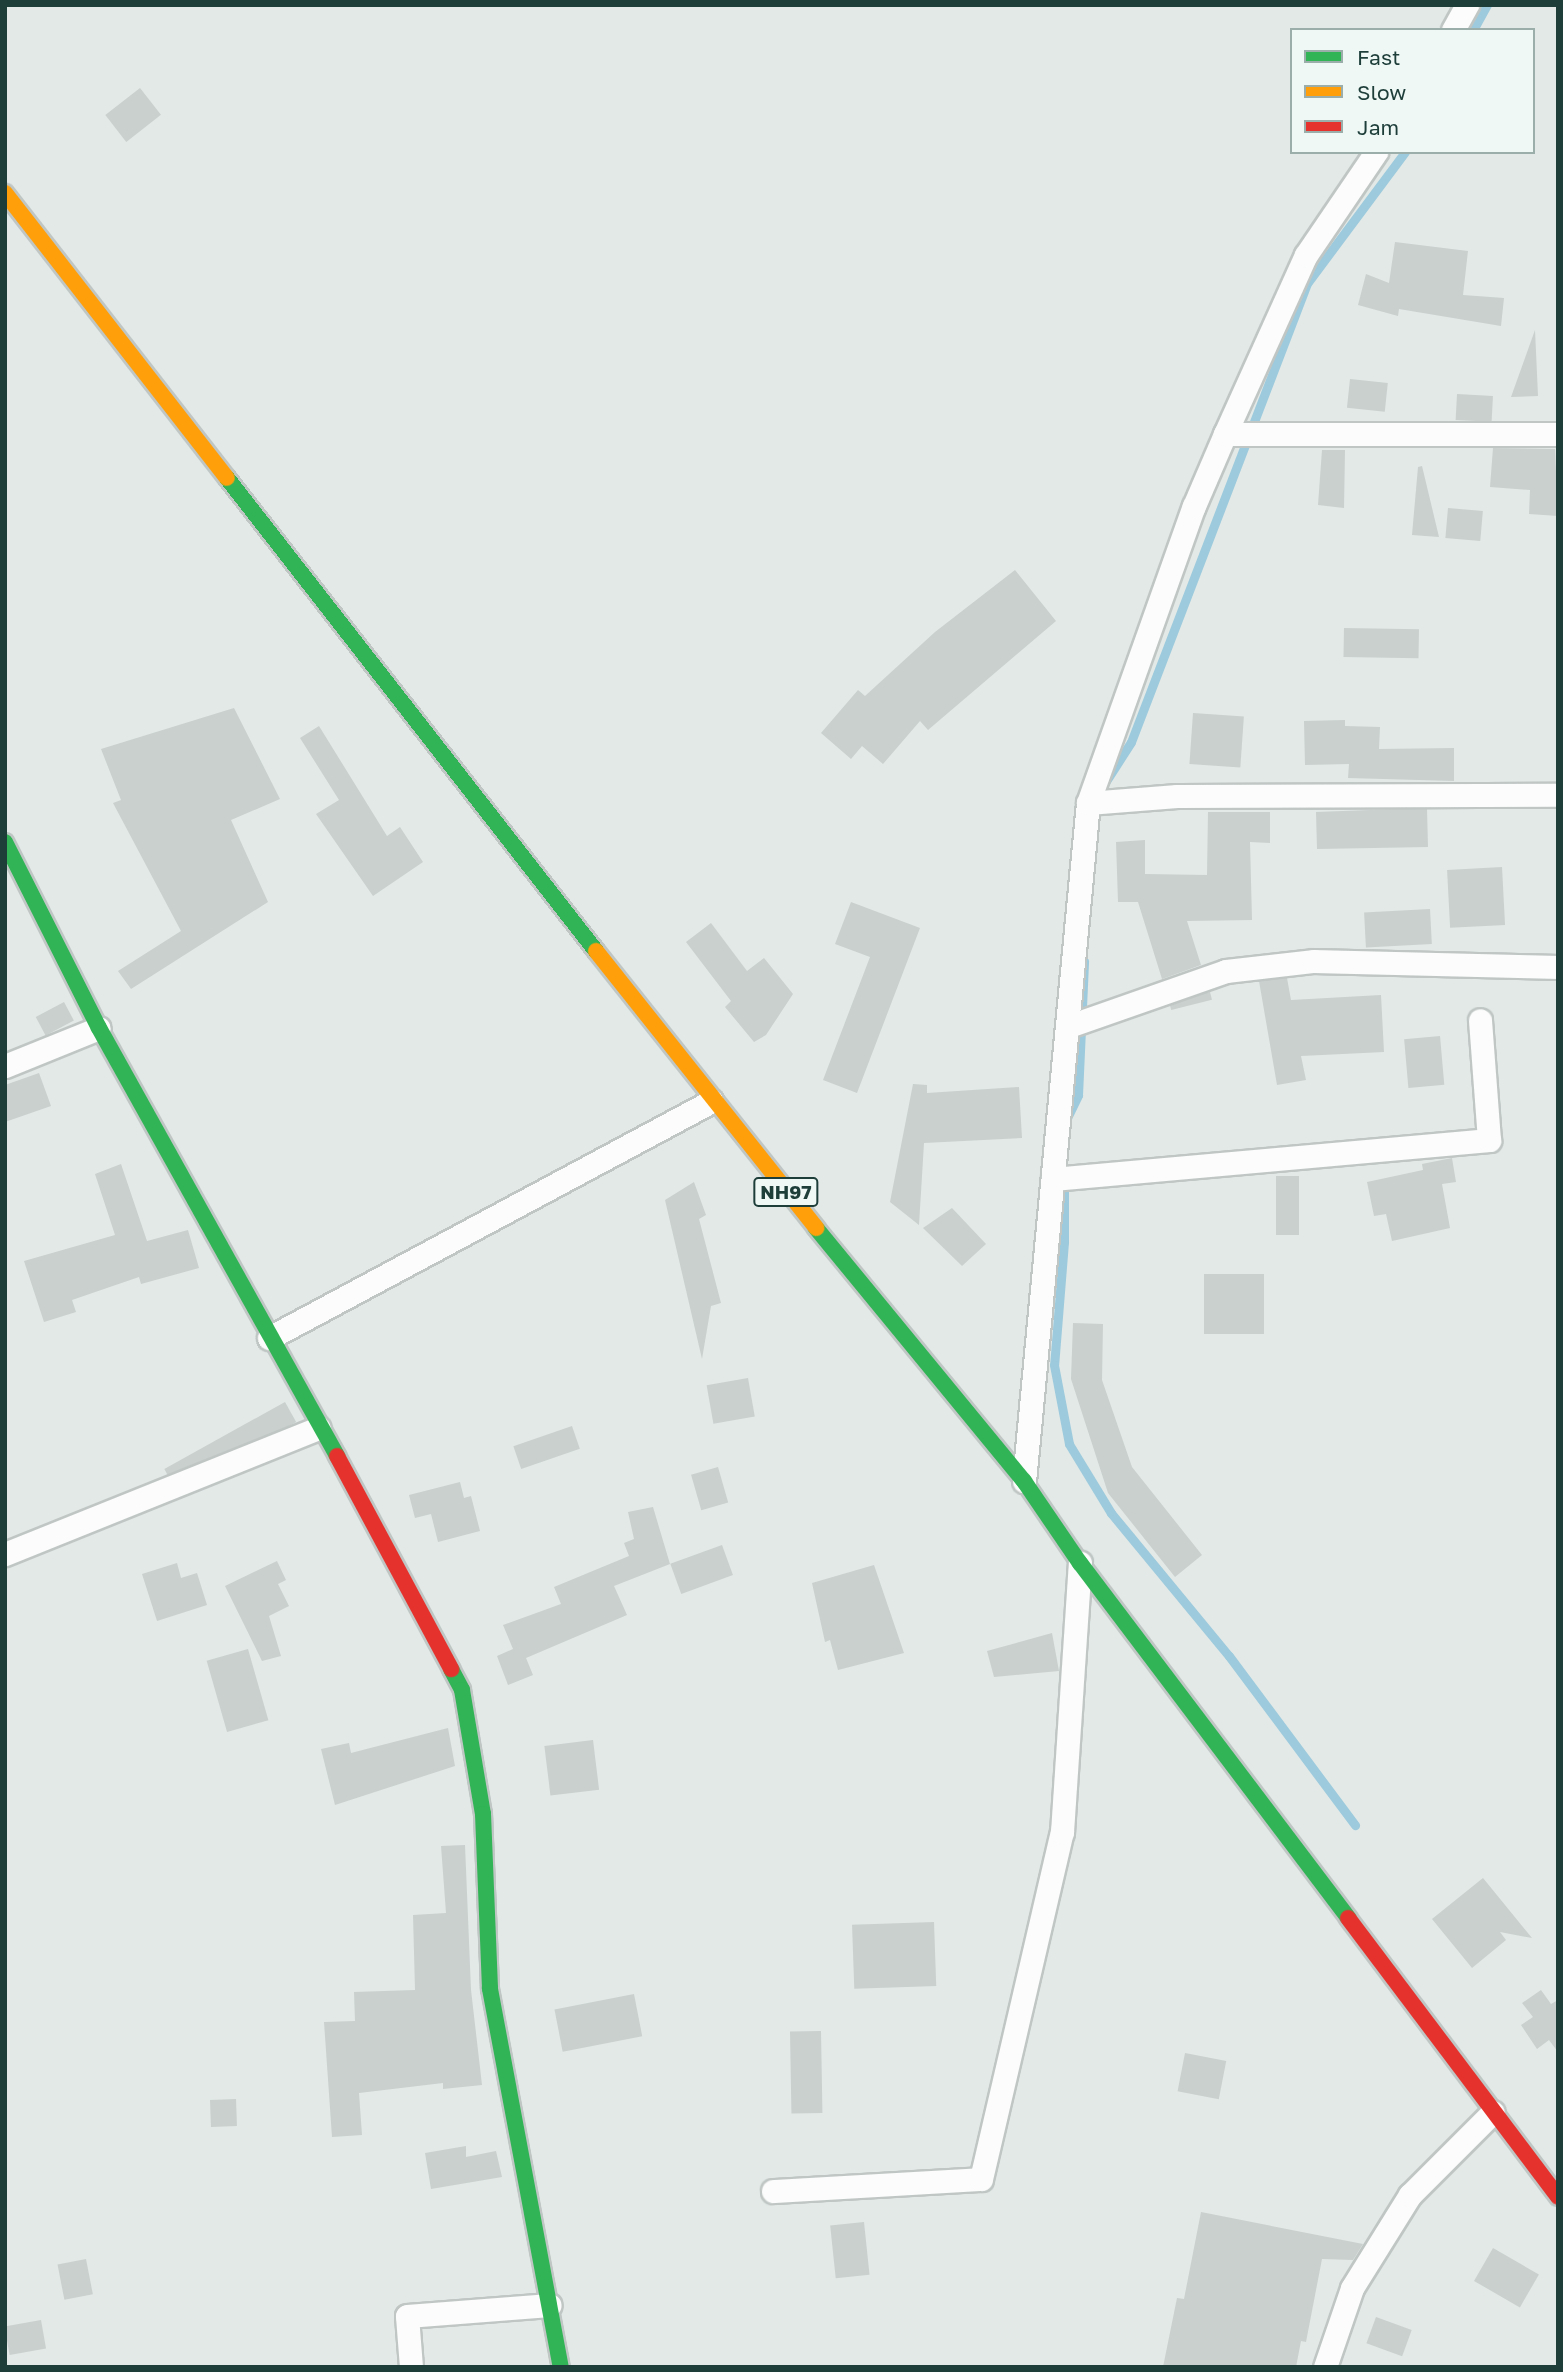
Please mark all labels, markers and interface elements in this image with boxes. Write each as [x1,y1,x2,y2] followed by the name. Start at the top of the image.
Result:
[1290,28,1535,154] legend
[1357,44,1400,70] text: Fast
[1357,79,1406,105] text: Slow
[1357,114,1399,140] text: Jam
[753,1176,819,1208] road number: NH97

